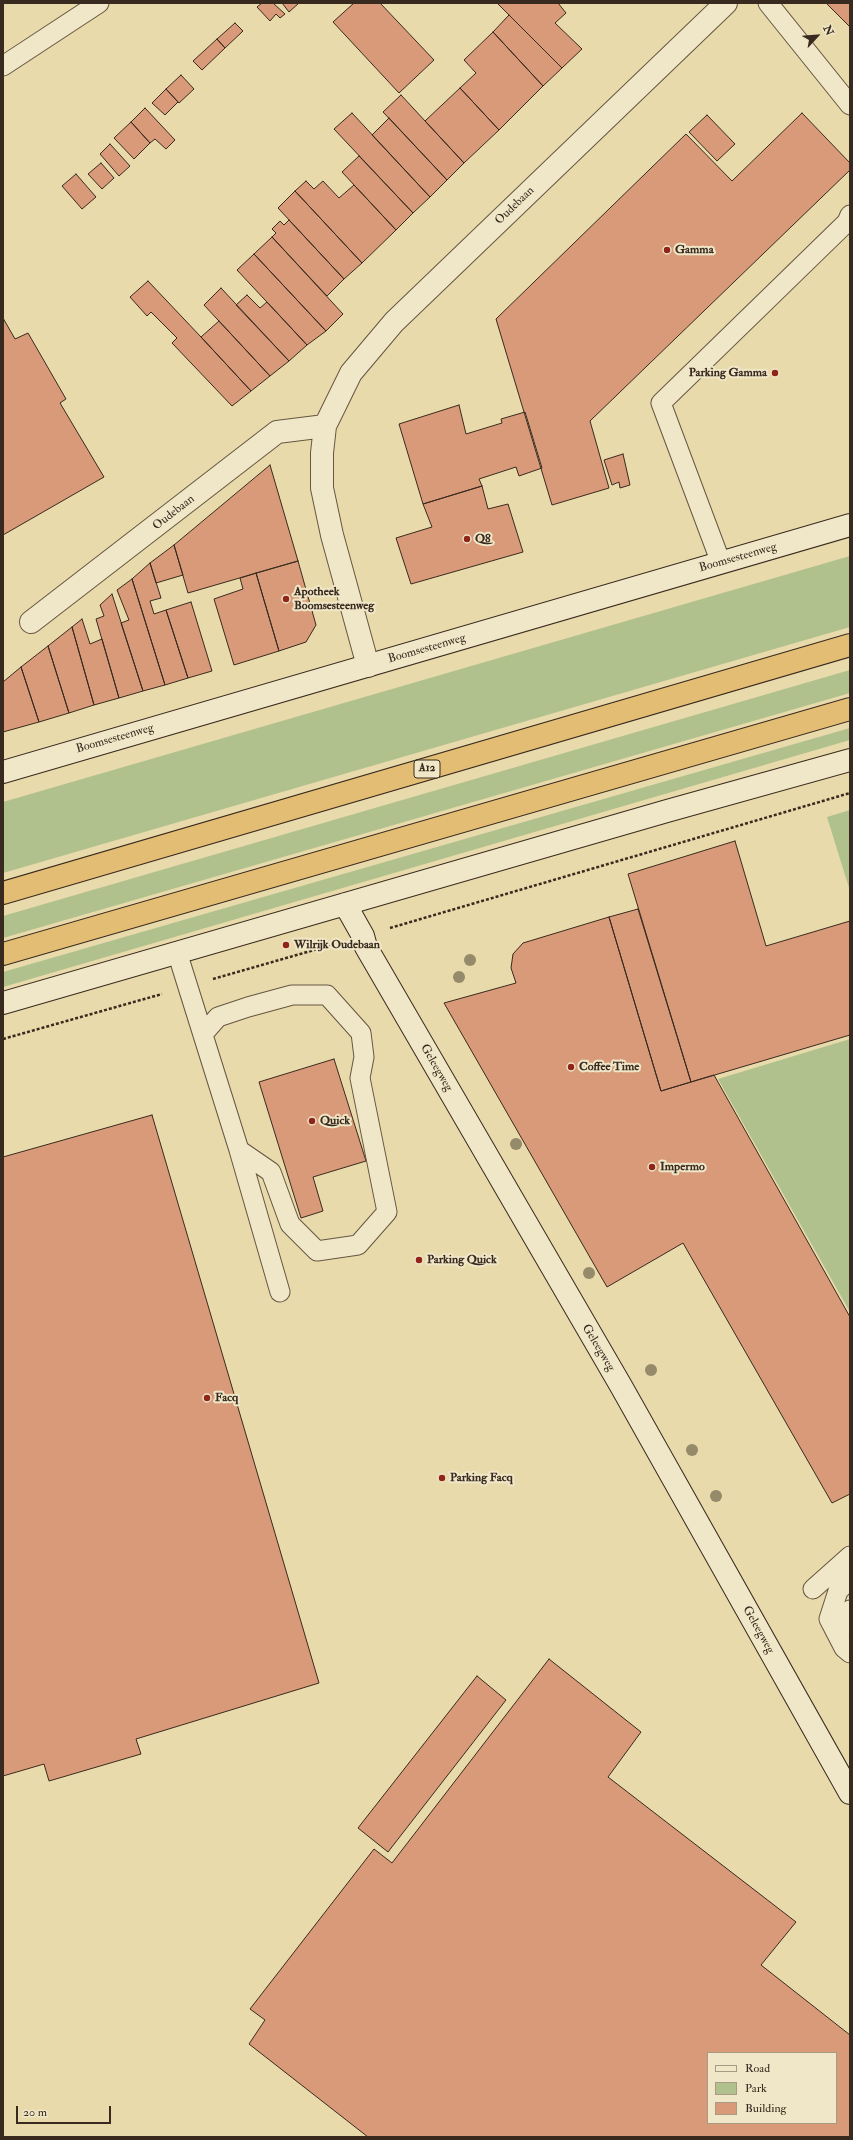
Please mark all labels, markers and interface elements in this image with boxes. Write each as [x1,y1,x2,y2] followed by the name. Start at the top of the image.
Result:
[797,16,837,56] north arrow
[820,23,836,38] text: N
[492,184,538,228] street label: Oudebaan
[675,243,714,257] place label: Gamma
[662,245,672,255] marker: Gamma
[689,366,767,380] place label: Parking Gamma
[770,368,780,378] marker: Parking Gamma
[150,492,198,534] street label: Oudebaan
[475,532,491,546] place label: Q8
[462,534,472,544] marker: Q8
[697,540,779,576] street label: Boomsesteenweg
[294,585,374,613] place label: Apotheek Boomsesteenweg
[281,594,291,604] marker: Apotheek Boomsesteenweg
[386,631,468,667] street label: Boomsesteenweg
[74,721,156,757] street label: Boomsesteenweg
[414,760,440,778] road number: A12
[294,938,380,952] place label: Wilrijk Oudebaan
[281,940,291,950] marker: Wilrijk Oudebaan
[417,1042,455,1094] street label: Geleegweg
[579,1060,639,1074] place label: Coffee Time
[566,1062,576,1072] marker: Coffee Time
[320,1114,350,1128] place label: Quick
[307,1116,317,1126] marker: Quick
[660,1160,705,1174] place label: Impermo
[647,1162,657,1172] marker: Impermo
[427,1253,497,1267] place label: Parking Quick
[414,1255,424,1265] marker: Parking Quick
[578,1322,618,1374] street label: Geleegweg
[215,1391,238,1405] place label: Facq
[202,1393,212,1403] marker: Facq
[450,1471,513,1485] place label: Parking Facq
[437,1473,447,1483] marker: Parking Facq
[739,1604,777,1656] street label: Geleegweg
[707,2052,837,2124] legend
[745,2061,770,2076] text: Road
[745,2081,767,2096] text: Park
[18,2098,113,2124] scale bar
[745,2101,786,2116] text: Building
[23,2105,47,2120] text: 20 m

